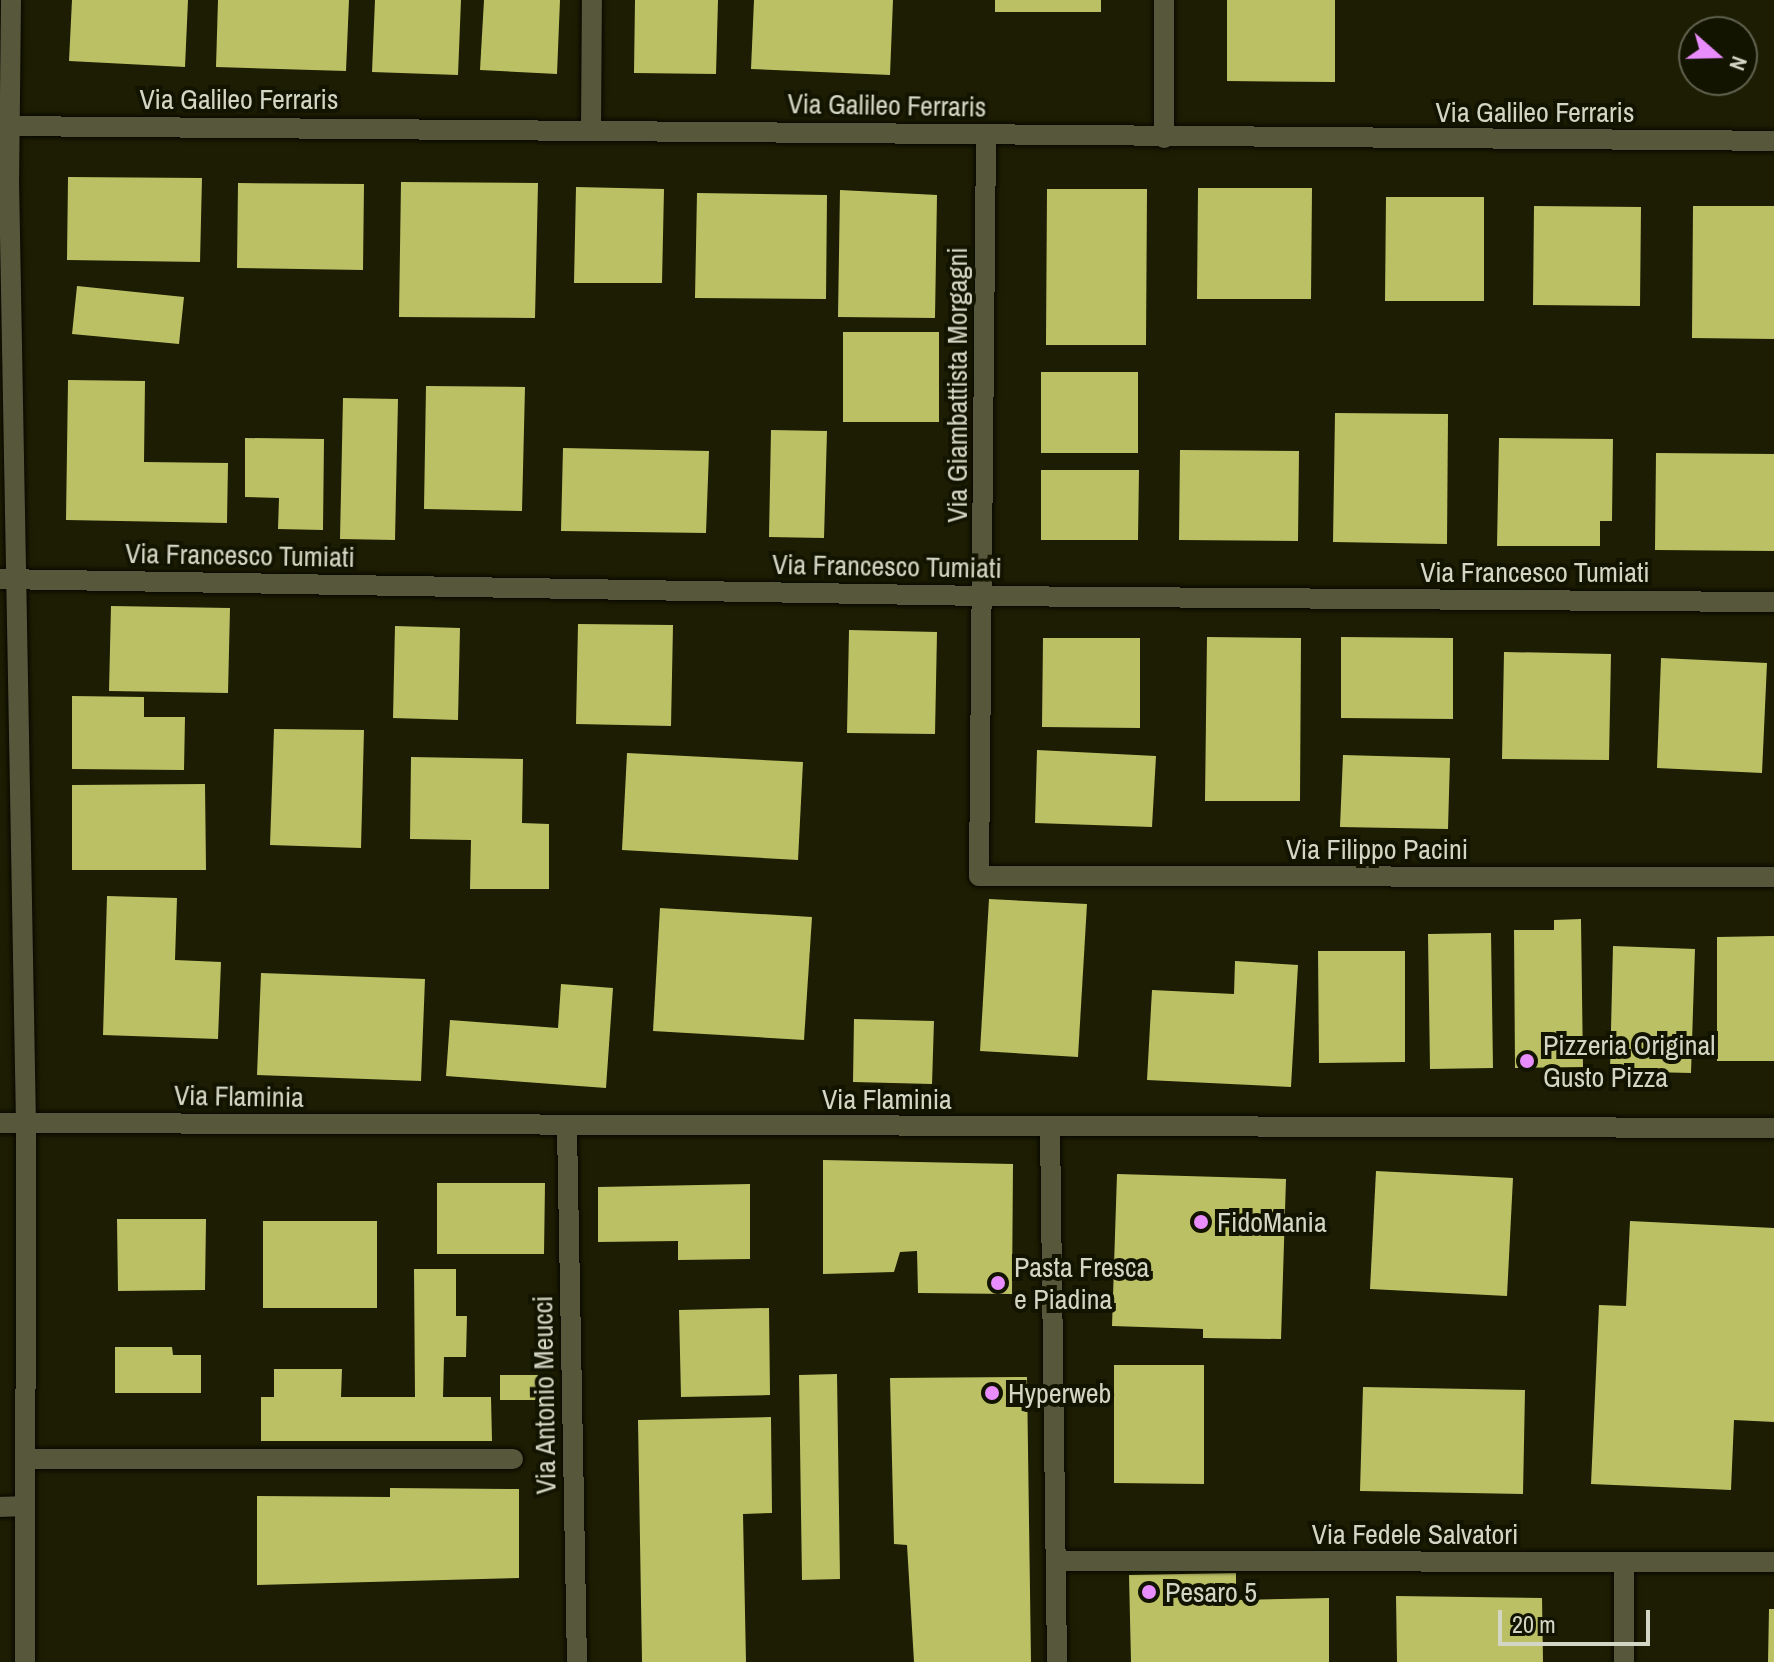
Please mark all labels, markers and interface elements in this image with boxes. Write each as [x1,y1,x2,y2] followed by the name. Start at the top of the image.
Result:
[1678,16,1758,96] north arrow
[1722,52,1755,75] text: N
[140,82,338,116] street label: Via Galileo Ferraris
[787,86,987,124] street label: Via Galileo Ferraris
[1436,95,1634,129] street label: Via Galileo Ferraris
[940,247,974,523] street label: Via Giambattista Morgagni
[125,536,355,574] street label: Via Francesco Tumiati
[772,547,1002,585] street label: Via Francesco Tumiati
[1420,555,1650,589] street label: Via Francesco Tumiati
[1286,832,1468,866] street label: Via Filippo Pacini
[1543,1028,1715,1094] place label: Pizzeria Original Gusto Pizza
[1518,1052,1536,1070] marker: Pizzeria Original Gusto Pizza
[174,1078,304,1114] street label: Via Flaminia
[822,1082,952,1116] street label: Via Flaminia
[1217,1205,1327,1239] place label: FidoMania
[1192,1213,1210,1231] marker: FidoMania
[1014,1250,1149,1316] place label: Pasta Fresca e Piadina
[989,1274,1007,1292] marker: Pasta Fresca e Piadina
[525,1295,563,1495] street label: Via Antonio Meucci
[1008,1376,1111,1410] place label: Hyperweb
[983,1384,1001,1402] marker: Hyperweb
[1312,1517,1518,1551] street label: Via Fedele Salvatori
[1165,1575,1257,1609] place label: Pesaro 5
[1140,1583,1158,1601] marker: Pesaro 5
[1502,1594,1654,1644] scale bar
[1512,1608,1556,1640] text: 20 m

